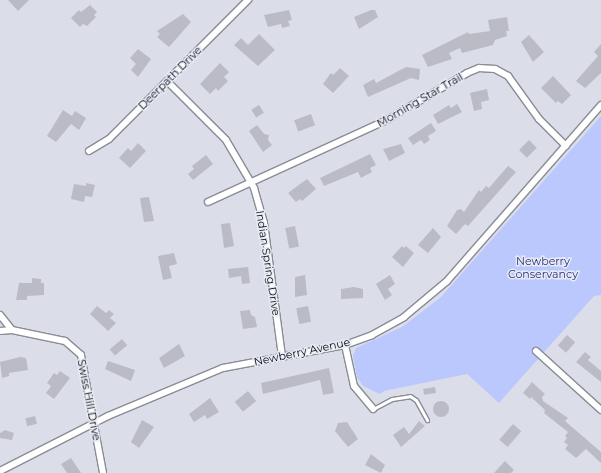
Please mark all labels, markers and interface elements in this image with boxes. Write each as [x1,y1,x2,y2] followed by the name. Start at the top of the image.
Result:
[136,44,204,112] street label: Deerpath Drive
[375,70,465,130] street label: Morning Star Trail
[253,210,283,316] street label: Indian Spring Drive
[508,255,578,281] park label: Newberry Conservancy
[253,335,351,369] street label: Newberry Avenue
[75,358,103,442] street label: Swiss Hill Drive

